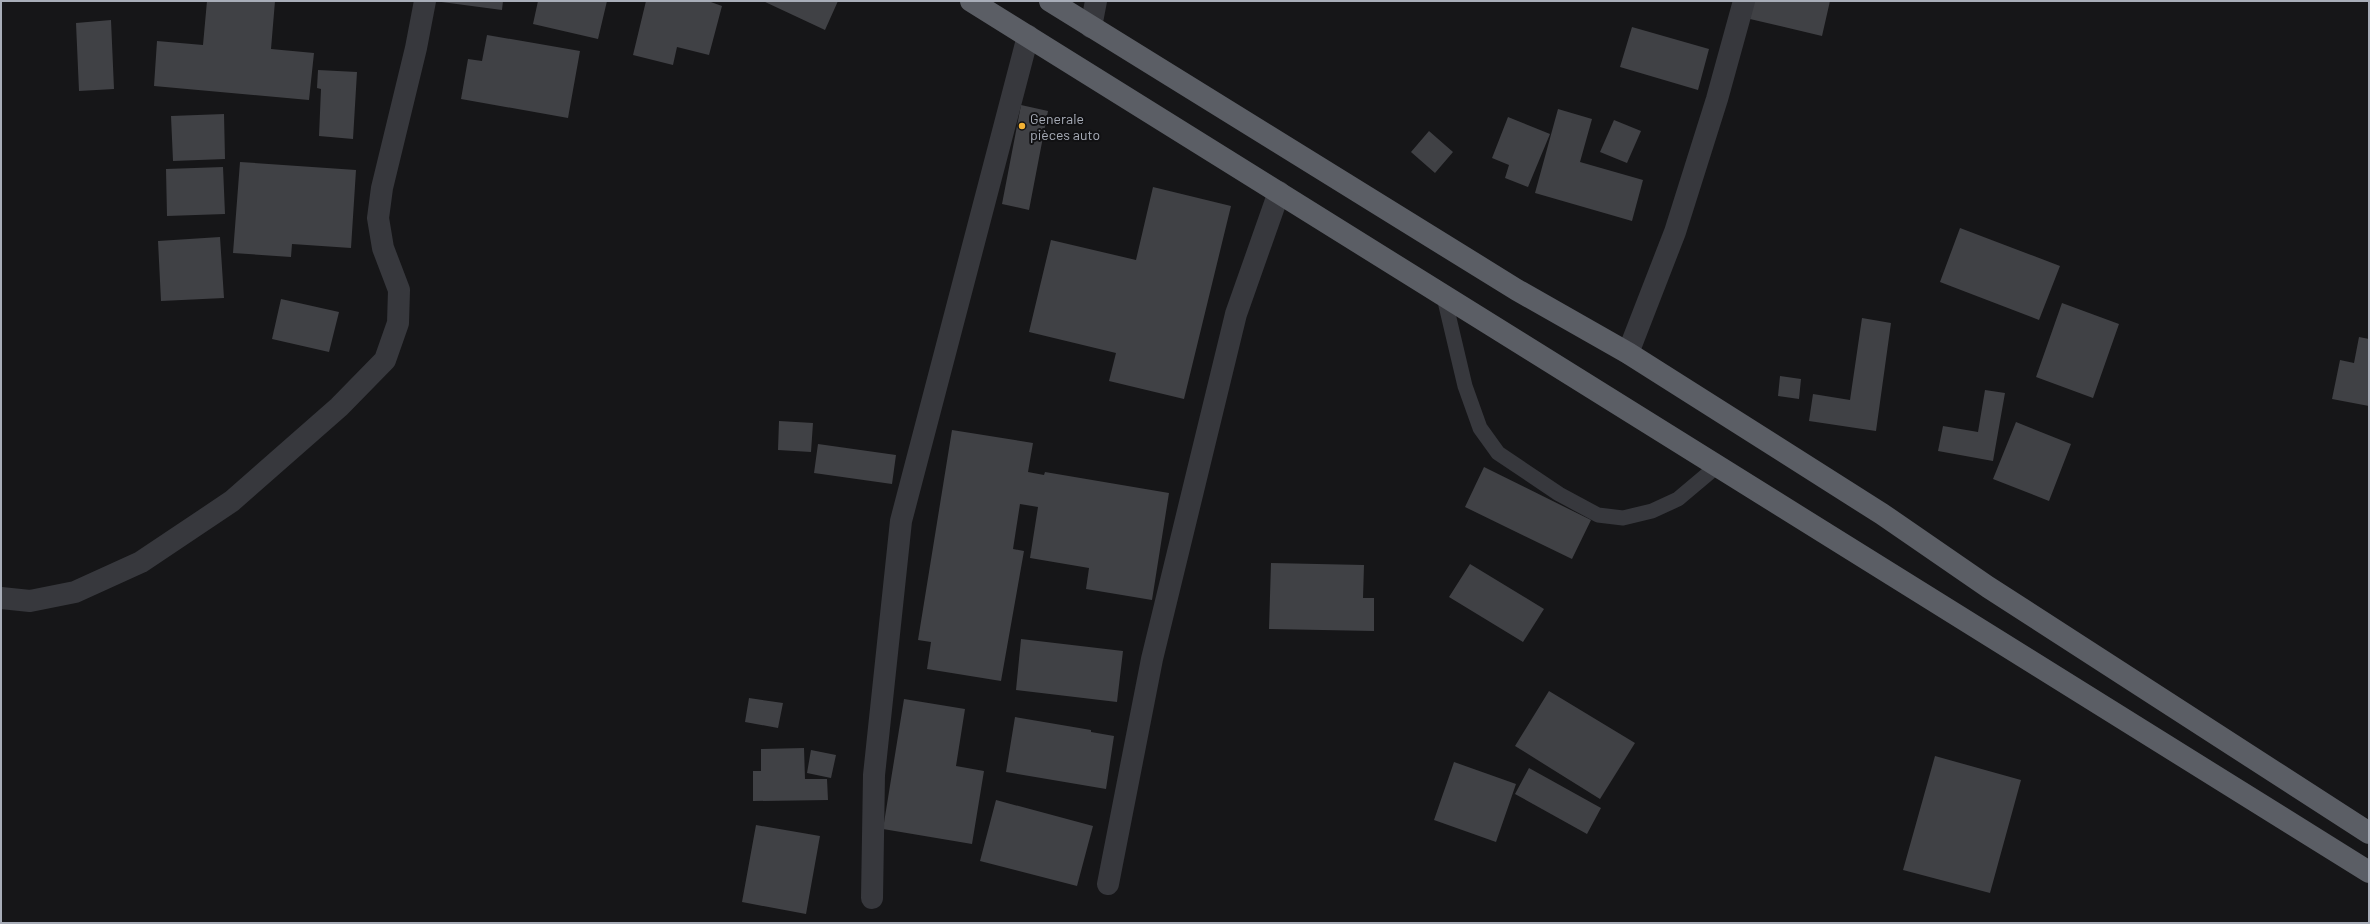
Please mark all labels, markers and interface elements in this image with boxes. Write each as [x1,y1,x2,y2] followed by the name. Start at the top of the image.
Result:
[1030,110,1100,143] place label: Generale pièces auto
[1017,121,1027,131] marker: Generale pièces auto

